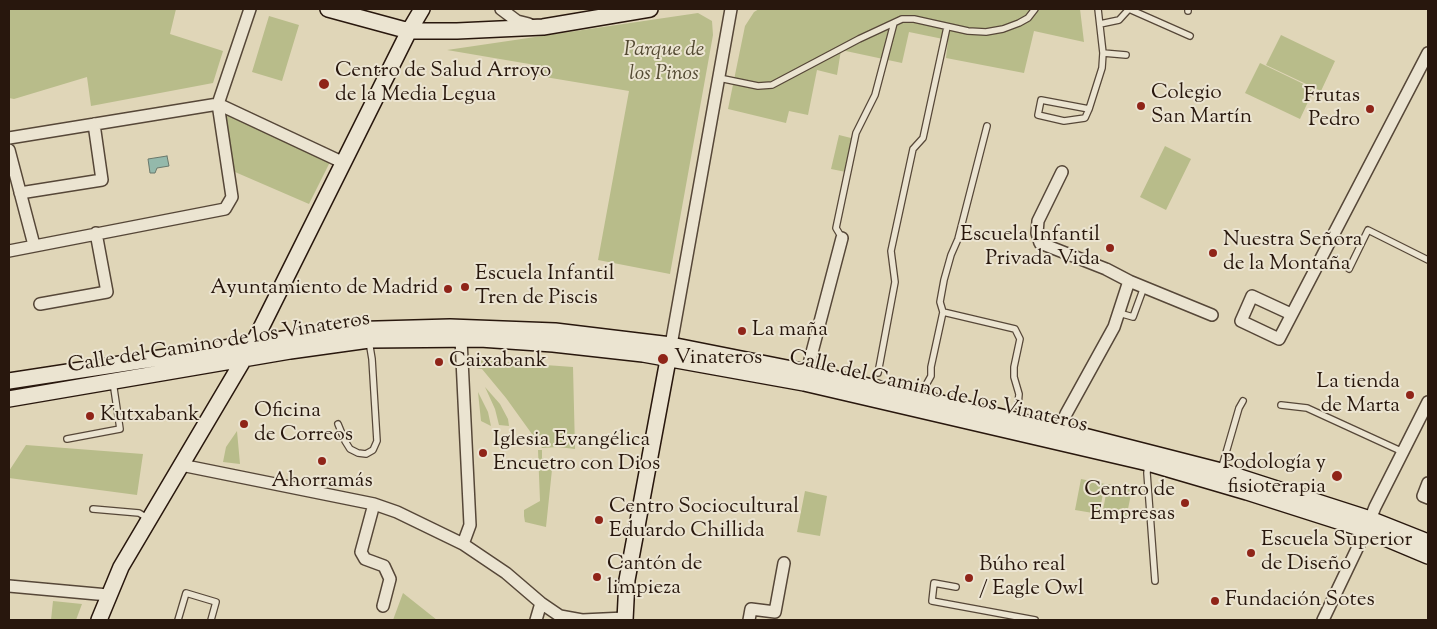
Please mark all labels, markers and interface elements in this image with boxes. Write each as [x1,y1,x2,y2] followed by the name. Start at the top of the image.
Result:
[624,38,704,88] park label: Parque de los Pinos
[335,59,551,109] place label: Centro de Salud Arroyo de la Media Legua
[317,77,331,91] marker: Centro de Salud Arroyo de la Media Legua
[1151,81,1252,131] place label: Colegio San Martín
[1304,84,1360,134] place label: Frutas Pedro
[1135,100,1147,112] marker: Colegio San Martín
[1364,103,1376,115] marker: Frutas Pedro
[960,223,1100,273] place label: Escuela Infantil Privada Vida
[1223,228,1363,278] place label: Nuestra Señora de la Montaña
[1104,242,1116,254] marker: Escuela Infantil Privada Vida
[1207,247,1219,259] marker: Nuestra Señora de la Montaña
[475,262,615,312] place label: Escuela Infantil Tren de Piscis
[210,276,438,302] place label: Ayuntamiento de Madrid
[459,281,471,293] marker: Escuela Infantil Tren de Piscis
[442,283,454,295] marker: Ayuntamiento de Madrid
[66,308,372,380] street label: Calle del Camino de los Vinateros
[752,318,828,344] place label: La maña
[736,325,748,337] marker: La maña
[674,346,762,372] place label: Vinateros
[786,346,1090,440] street label: Calle del Camino de los Vinateros
[449,349,547,375] place label: Caixabank
[656,352,670,366] marker: Vinateros
[433,356,445,368] marker: Caixabank
[1317,370,1400,420] place label: La tienda de Marta
[1404,389,1416,401] marker: La tienda de Marta
[254,399,353,449] place label: Oficina de Correos
[100,403,200,429] place label: Kutxabank
[84,410,96,422] marker: Kutxabank
[238,418,250,430] marker: Oficina de Correos
[493,428,660,478] place label: Iglesia Evangélica Encuetro con Dios
[477,447,489,459] marker: Iglesia Evangélica Encuetro con Dios
[1223,451,1326,501] place label: Podología y fisioterapia
[316,455,328,467] marker: Ahorramás
[271,469,373,495] place label: Ahorramás
[1330,469,1344,483] marker: Podología y fisioterapia
[1084,478,1175,528] place label: Centro de Empresas
[609,495,799,545] place label: Centro Sociocultural Eduardo Chillida
[1179,497,1191,509] marker: Centro de Empresas
[593,514,605,526] marker: Centro Sociocultural Eduardo Chillida
[1261,528,1412,578] place label: Escuela Superior de Diseño
[1245,547,1257,559] marker: Escuela Superior de Diseño
[607,552,703,602] place label: Cantón de limpieza
[979,553,1084,603] place label: Búho real / Eagle Owl
[591,571,603,583] marker: Cantón de limpieza
[963,572,975,584] marker: Búho real / Eagle Owl
[1225,588,1375,614] place label: Fundación Sotes
[1209,595,1221,607] marker: Fundación Sotes

